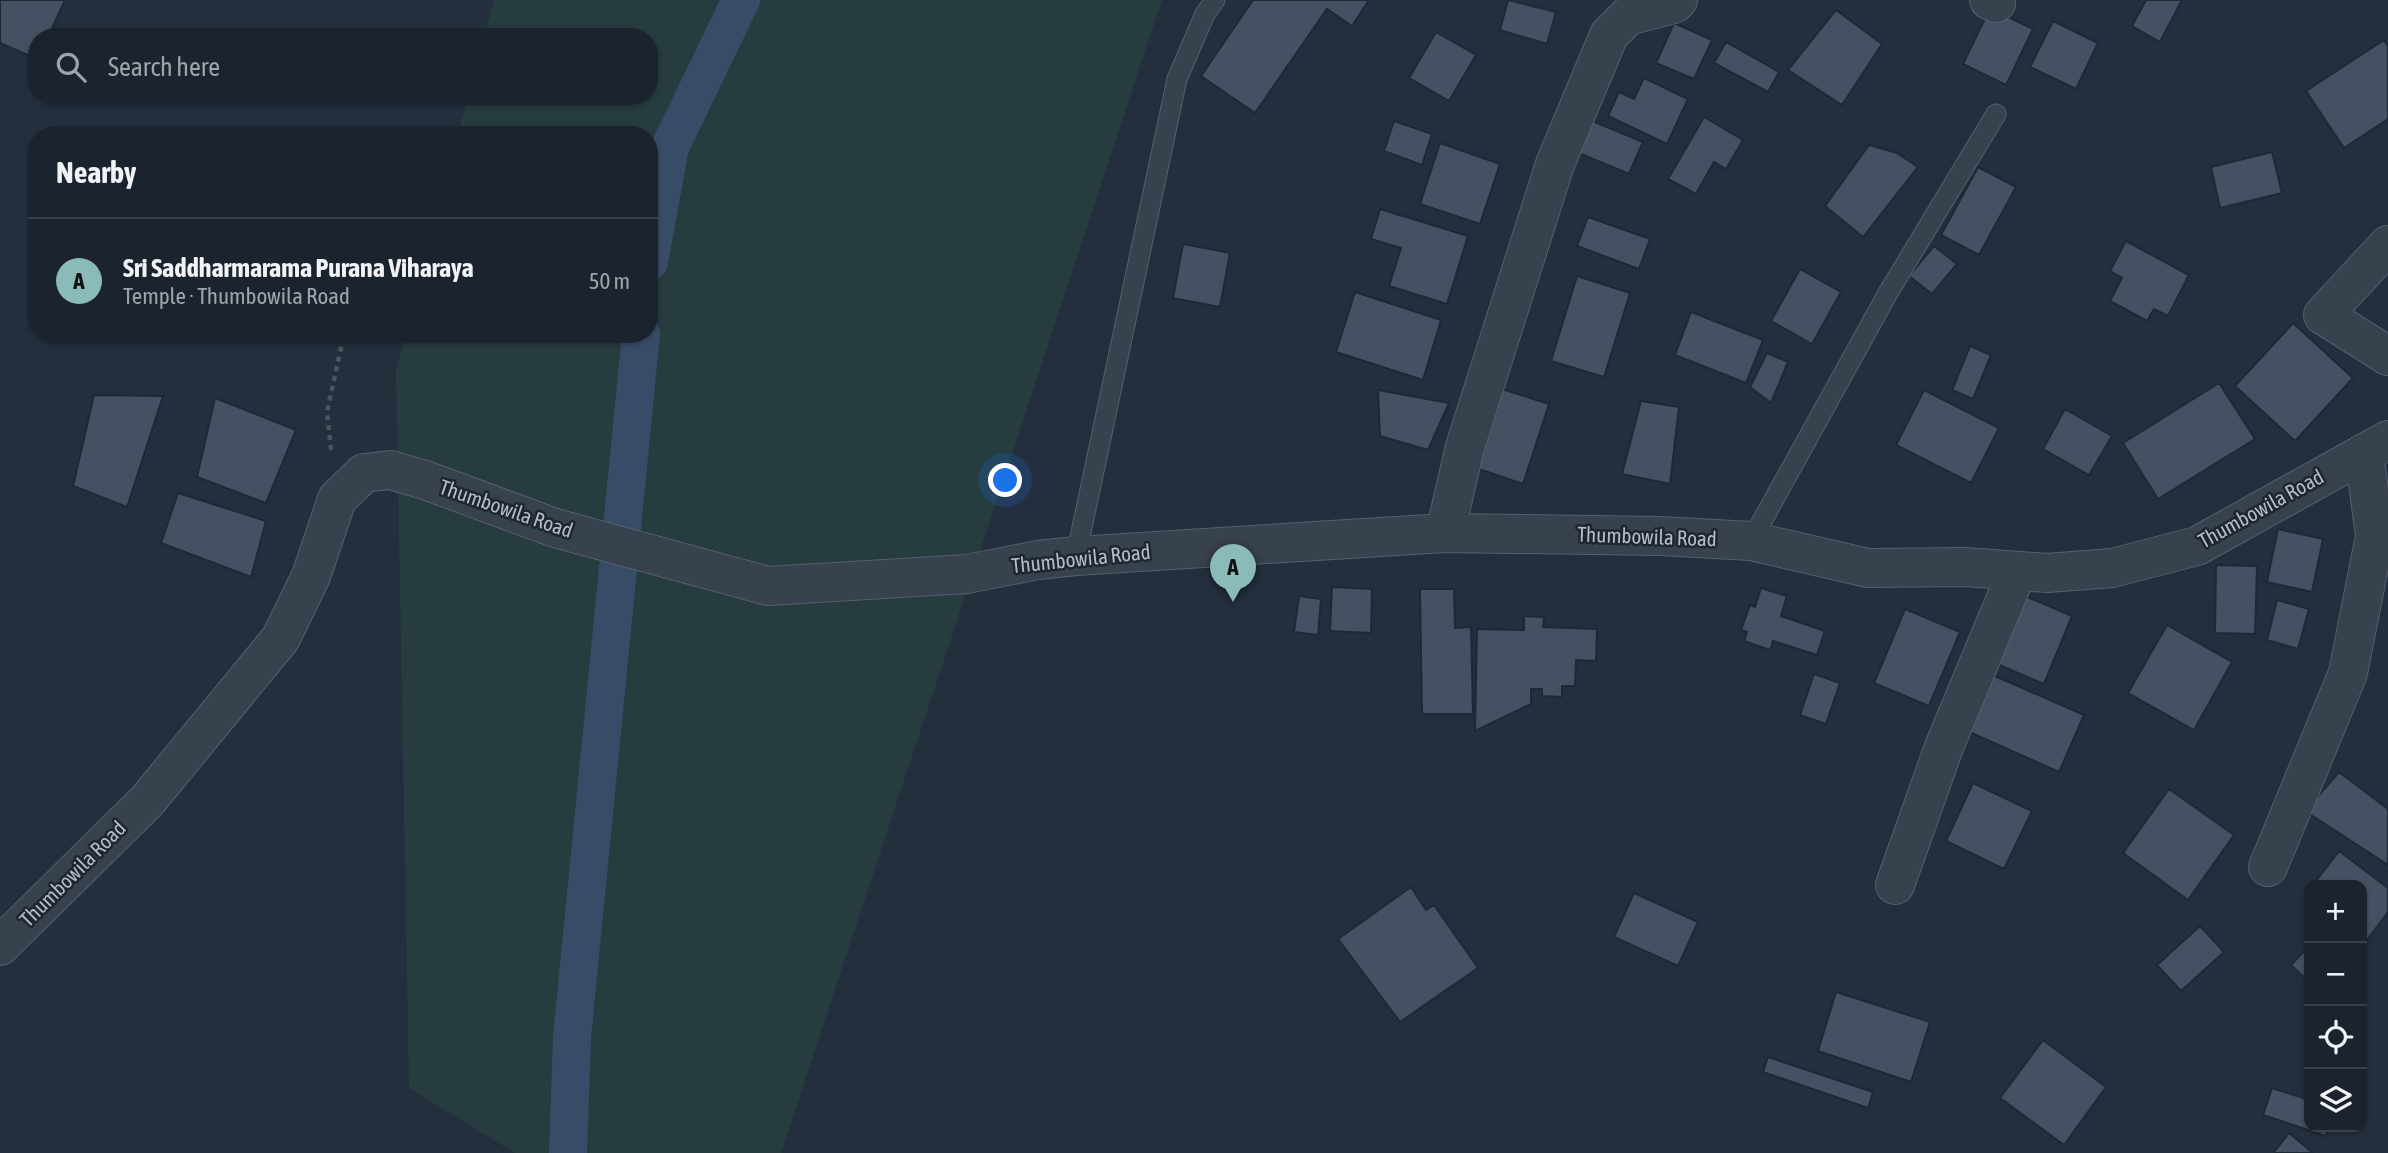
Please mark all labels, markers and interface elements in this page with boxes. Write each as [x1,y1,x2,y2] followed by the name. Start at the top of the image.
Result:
[28,28,658,105] search box
[52,48,90,86] icon: search
[108,52,220,82] text: Search here
[56,155,136,189] text: Nearby
[123,253,474,283] text: Sri Saddharmarama Purana Viharaya
[73,268,85,294] text: A
[589,268,630,294] text: 50 m
[123,283,350,309] text: Temple · Thumbowila Road
[988,463,1022,497] your location
[2194,464,2327,552] street label: Thumbowila Road
[436,474,576,542] street label: Thumbowila Road
[1577,522,1717,550] street label: Thumbowila Road
[1010,539,1152,577] street label: Thumbowila Road
[1210,544,1256,602] pin: A
[14,815,130,931] street label: Thumbowila Road
[2304,880,2367,1132] map controls
[2304,880,2367,943] button: +
[2304,943,2367,1006] button: −
[2304,1006,2367,1069] button: locate
[2304,1069,2367,1132] button: layers

